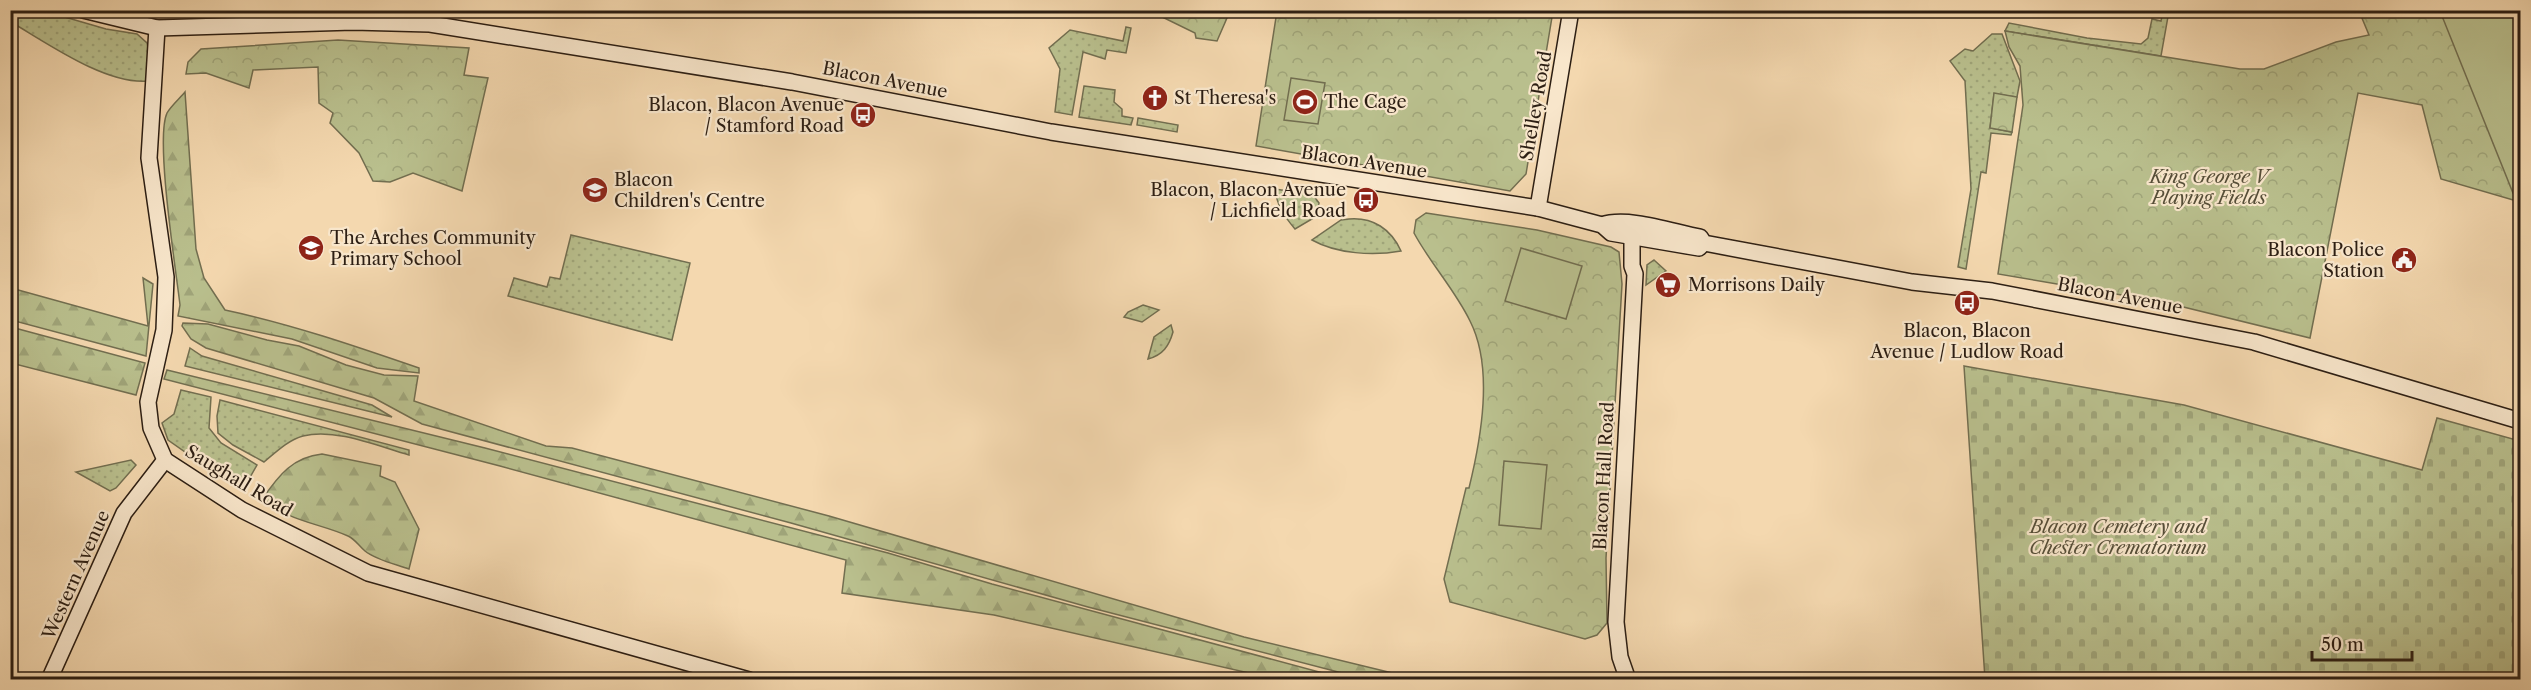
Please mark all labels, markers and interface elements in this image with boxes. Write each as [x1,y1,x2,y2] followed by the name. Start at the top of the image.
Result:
[1516,49,1557,163] street label: Shelley Road
[821,57,949,103] street label: Blacon Avenue
[1140,83,1170,113] church icon: St Theresa's
[1174,87,1276,109] place label: St Theresa's
[1290,87,1320,117] sports icon: The Cage
[1324,91,1407,113] place label: The Cage
[648,94,844,137] place label: Blacon, Blacon Avenue / Stamford Road
[848,100,878,130] bus stop icon: Blacon, Blacon Avenue / Stamford Road
[1300,141,1428,183] street label: Blacon Avenue
[2148,166,2273,209] park label: King George V Playing Fields
[614,169,765,212] place label: Blacon Children's Centre
[580,175,610,205] school or university icon: Blacon Children's Centre
[1150,179,1346,222] place label: Blacon, Blacon Avenue / Lichfield Road
[1351,185,1381,215] bus stop icon: Blacon, Blacon Avenue / Lichfield Road
[330,227,537,270] place label: The Arches Community Primary School
[296,233,326,263] school or university icon: The Arches Community Primary School
[2267,239,2384,282] place label: Blacon Police Station
[2389,245,2419,275] public building icon: Blacon Police Station
[1653,270,1683,300] supermarket icon: Morrisons Daily
[2056,273,2184,319] street label: Blacon Avenue
[1688,274,1826,296] place label: Morrisons Daily
[1952,288,1982,318] bus stop icon: Blacon, Blacon Avenue / Ludlow Road
[1869,320,2064,363] place label: Blacon, Blacon Avenue / Ludlow Road
[1589,401,1619,551] street label: Blacon Hall Road
[181,440,297,522] street label: Saughall Road
[37,507,114,644] street label: Western Avenue
[2028,516,2208,559] park label: Blacon Cemetery and Chester Crematorium
[2312,624,2412,662] scale bar
[2321,634,2364,656] text: 50 m

